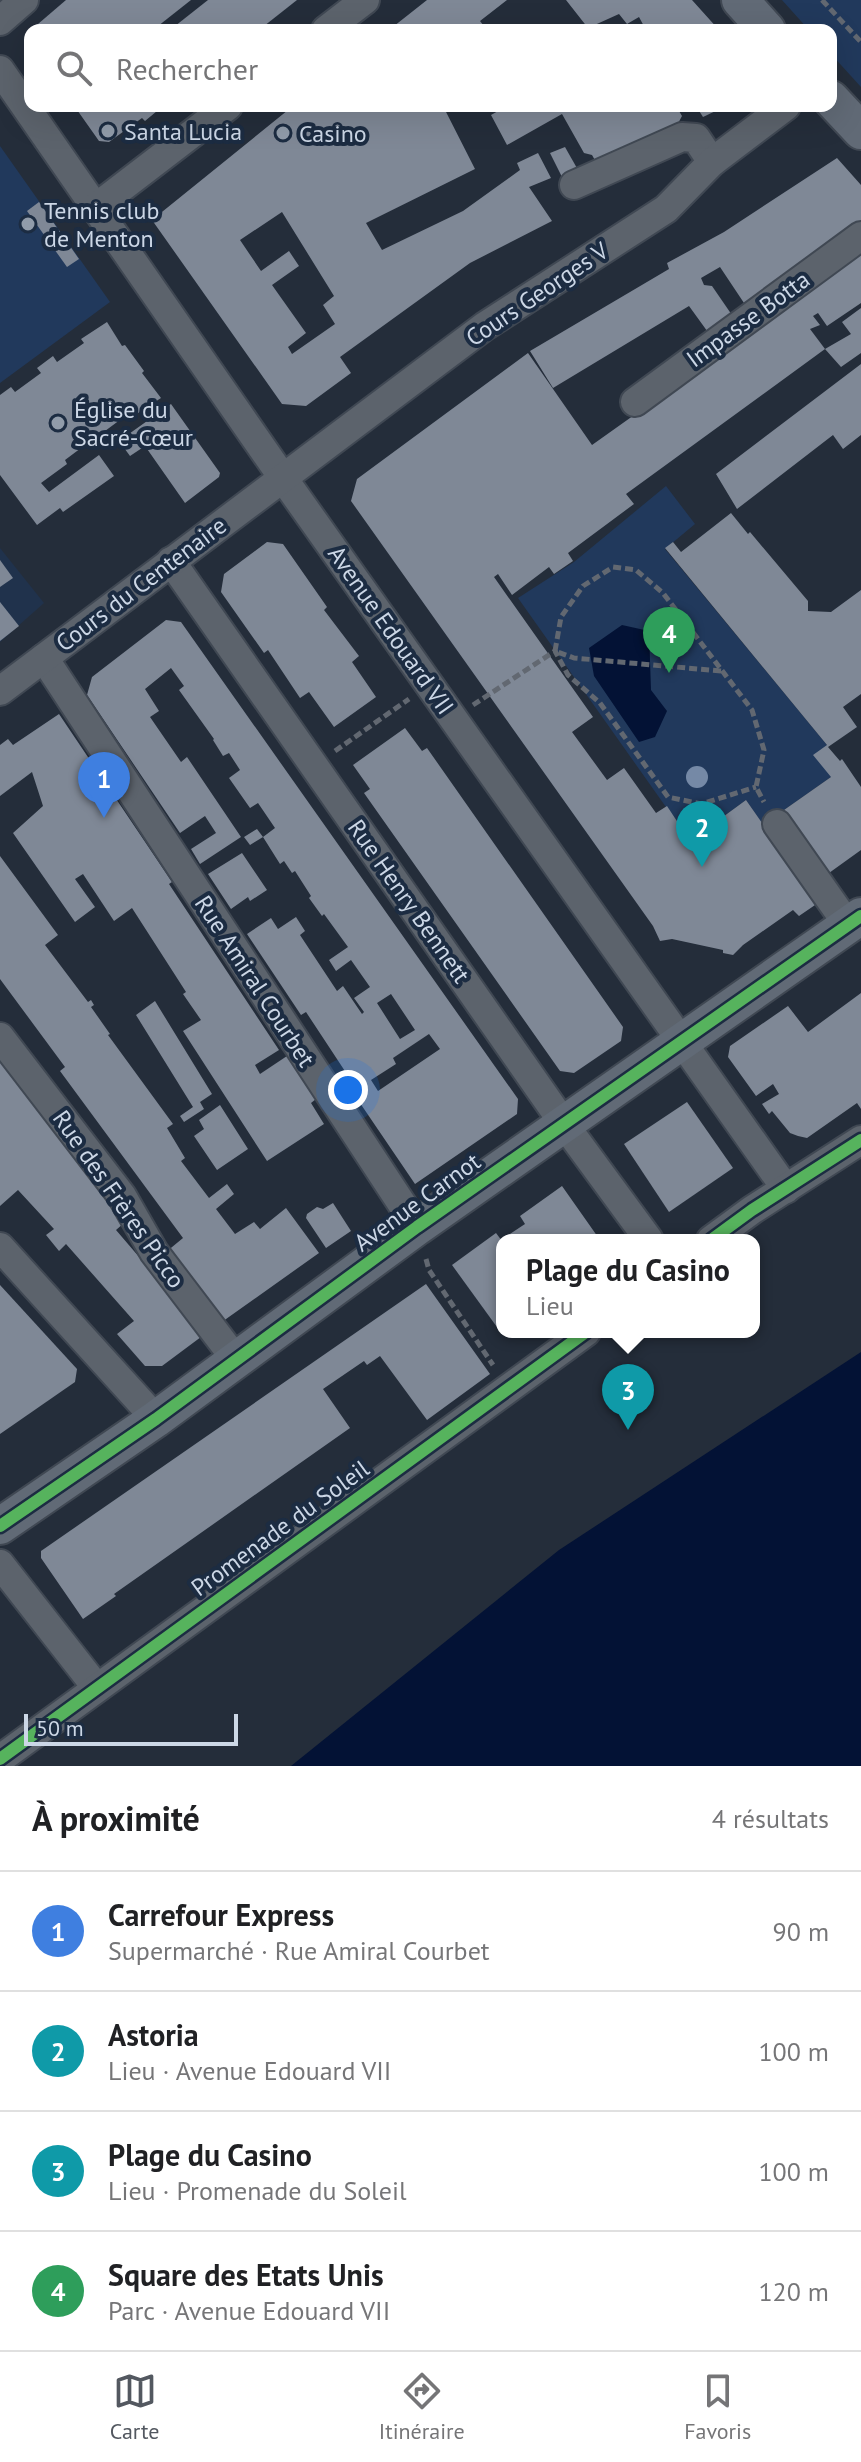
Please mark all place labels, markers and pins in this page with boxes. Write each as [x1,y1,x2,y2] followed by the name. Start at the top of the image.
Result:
[124,116,242,147] place label: Santa Lucia
[299,118,367,149] place label: Casino
[99,122,117,140] marker: Santa Lucia
[274,124,292,142] marker: Casino
[44,195,159,254] place label: Tennis club de Menton
[19,215,37,233] marker: Tennis club de Menton
[74,394,193,453] place label: Église du Sacré-Cœur
[49,414,67,432] marker: Église du Sacré-Cœur
[643,607,695,673] pin: 4
[78,752,130,818] pin: 1
[676,801,728,867] pin: 2
[602,1364,654,1430] pin: 3

